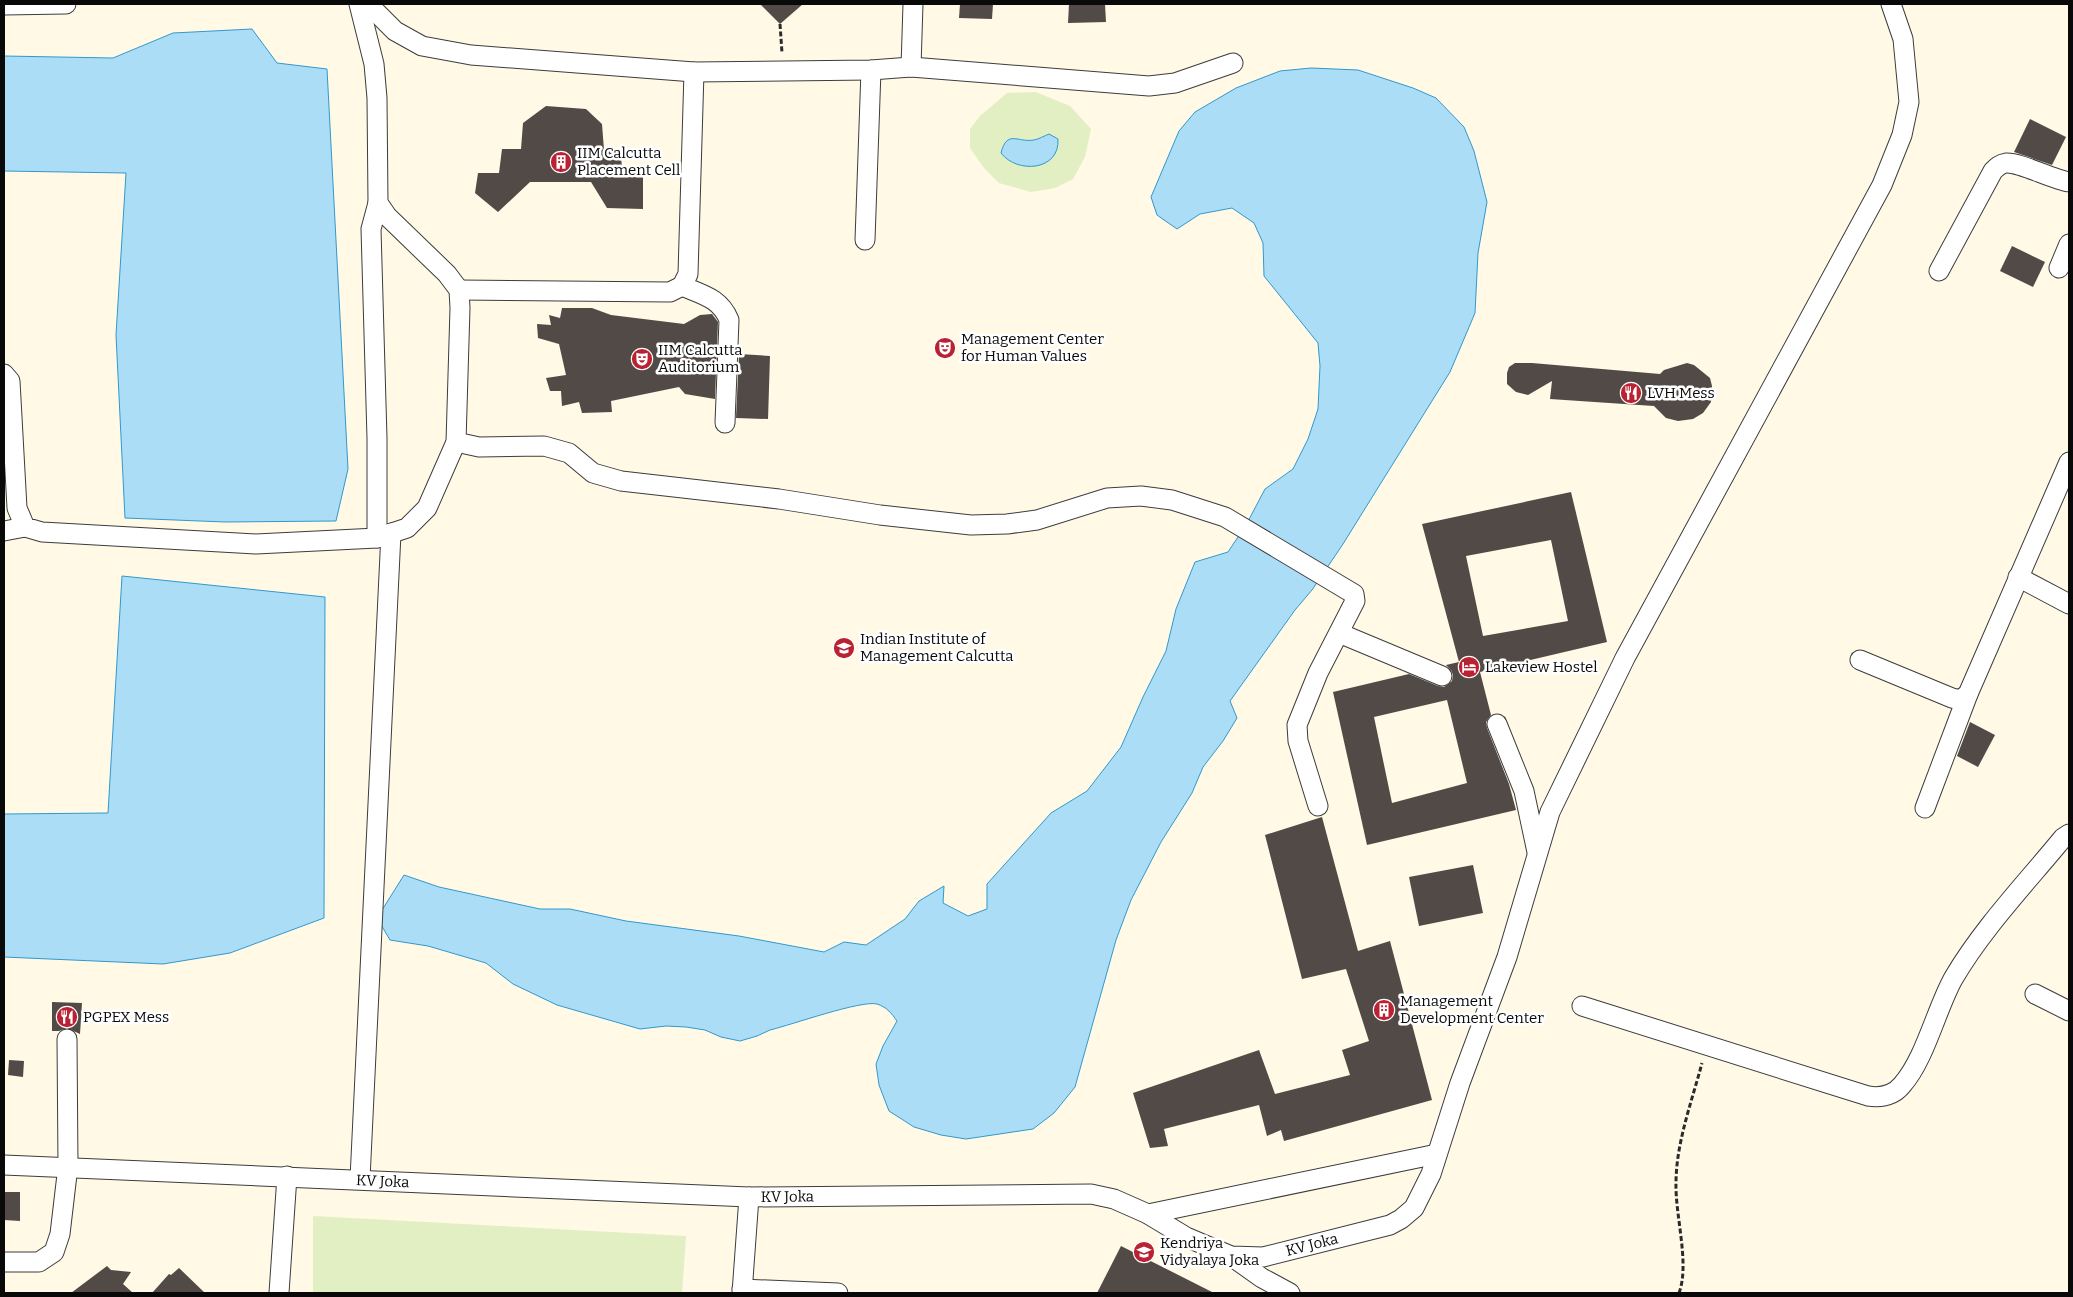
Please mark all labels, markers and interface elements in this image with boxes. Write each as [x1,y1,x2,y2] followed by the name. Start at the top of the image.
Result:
[577,144,680,179] place label: IIM Calcutta Placement Cell
[549,150,573,174] building icon: IIM Calcutta Placement Cell
[961,330,1104,365] place label: Management Center for Human Values
[933,336,957,360] theatre icon: Management Center for Human Values
[658,341,742,376] place label: IIM Calcutta Auditorium
[630,347,654,371] theatre icon: IIM Calcutta Auditorium
[1619,381,1643,405] restaurant icon: LVH Mess
[1647,384,1715,402] place label: LVH Mess
[860,630,1013,665] place label: Indian Institute of Management Calcutta
[832,636,856,660] school or university icon: Indian Institute of Management Calcutta
[1457,655,1481,679] hotel icon: Lakeview Hostel
[1485,658,1598,676] place label: Lakeview Hostel
[1400,992,1544,1027] place label: Management Development Center
[1372,998,1396,1022] building icon: Management Development Center
[55,1005,79,1029] restaurant icon: PGPEX Mess
[83,1008,169,1026] place label: PGPEX Mess
[356,1171,410,1191] street label: KV Joka
[761,1187,814,1206] street label: KV Joka
[1284,1229,1340,1260] street label: KV Joka
[1160,1234,1259,1269] place label: Kendriya Vidyalaya Joka
[1132,1240,1156,1264] school or university icon: Kendriya Vidyalaya Joka

